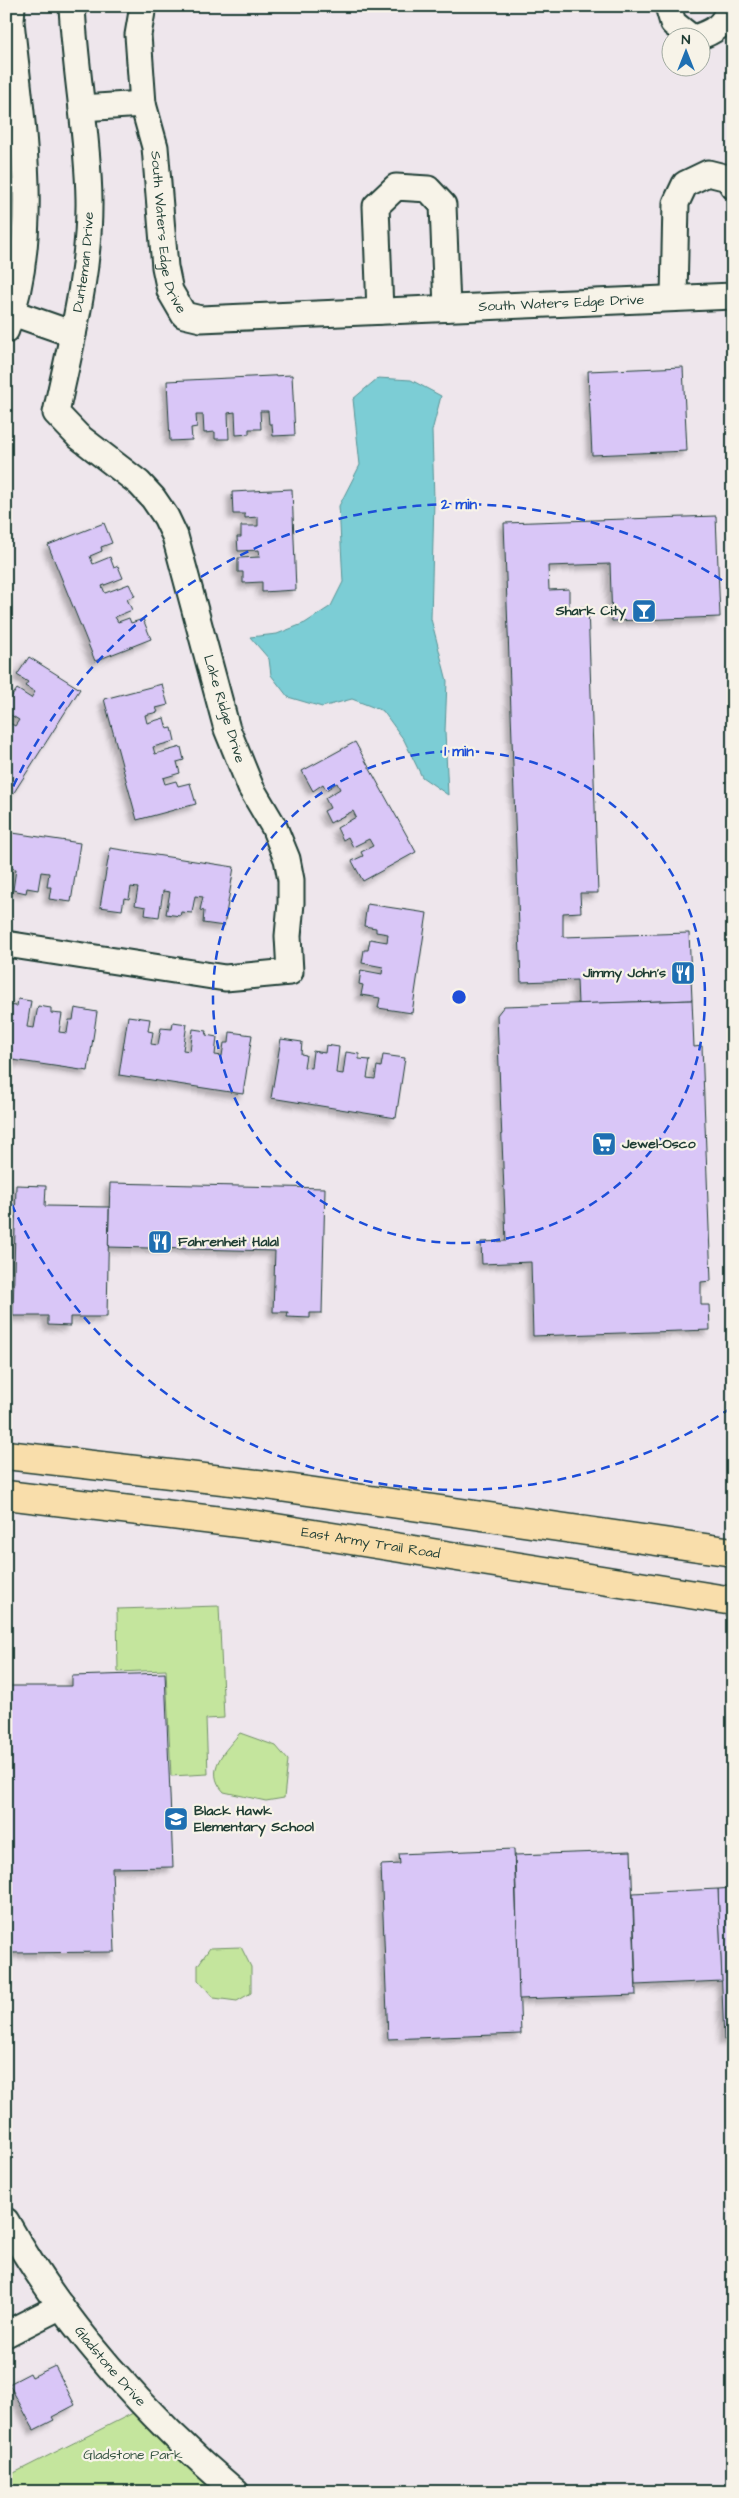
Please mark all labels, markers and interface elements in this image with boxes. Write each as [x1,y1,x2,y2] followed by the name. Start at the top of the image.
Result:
[662,28,712,78] north arrow
[682,30,691,50] text: N
[145,150,191,318] street label: South Waters Edge Drive
[68,211,99,314] street label: Dunteman Drive
[478,290,645,317] street label: South Waters Edge Drive
[440,494,478,515] text: 2 min
[631,598,657,624] bar icon: Shark City
[555,601,626,621] place label: Shark City
[198,653,250,766] street label: Lake Ridge Drive
[444,741,474,762] text: 1 min
[670,960,696,986] restaurant icon: Jimmy John's
[582,963,666,983] place label: Jimmy John's
[450,988,468,1006] centre of rings
[591,1131,617,1157] supermarket icon: Jewel-Osco
[621,1134,696,1154] place label: Jewel-Osco
[147,1229,173,1255] restaurant icon: Fahrenheit Halal
[178,1232,280,1252] place label: Fahrenheit Halal
[300,1522,442,1564] street label: East Army Trail Road
[194,1801,315,1837] place label: Black Hawk Elementary School
[163,1806,189,1832] school or university icon: Black Hawk Elementary School
[69,2322,151,2411] street label: Gladstone Drive
[83,2445,183,2465] park label: Gladstone Park

